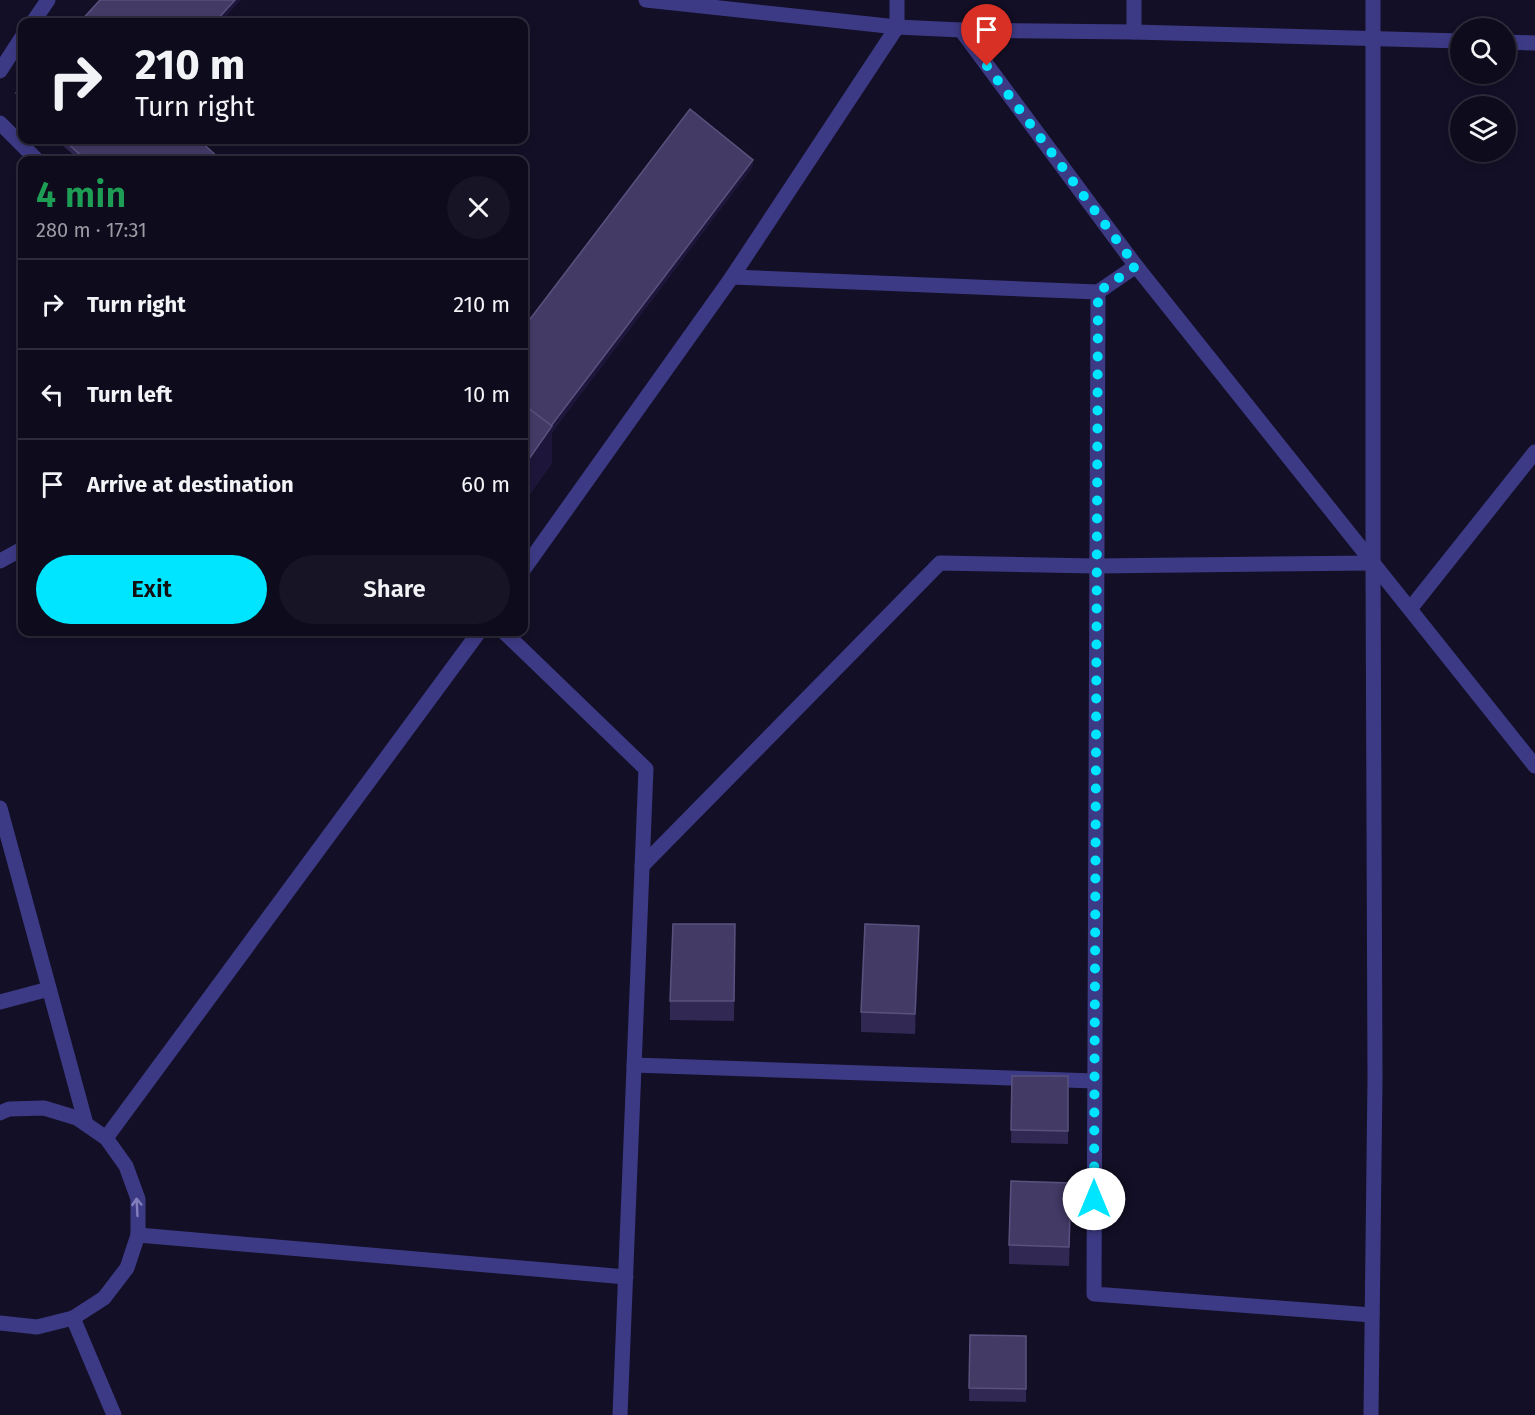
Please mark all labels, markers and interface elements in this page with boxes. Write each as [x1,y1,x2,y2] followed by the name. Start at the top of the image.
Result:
[961,4,1012,66] pin
[970,13,1003,46] icon: arrive
[1450,18,1516,162] map controls
[1450,18,1516,84] button: search
[135,40,245,90] text: 210 m
[36,42,114,120] icon: right
[135,91,255,123] text: Turn right
[1450,96,1516,162] button: layers
[36,173,126,217] text: 4 min
[447,176,510,239] button: close
[36,218,147,242] text: 280 m · 17:31
[36,288,69,321] icon: right
[87,291,186,318] text: Turn right
[453,291,510,318] text: 210 m
[36,378,69,411] icon: left
[87,381,172,408] text: Turn left
[464,381,510,408] text: 10 m
[36,468,69,501] icon: arrive
[87,471,294,498] text: Arrive at destination
[461,471,510,498] text: 60 m
[36,555,267,624] button: Exit
[279,555,510,624] button: Share
[1062,1167,1126,1231] position arrow
[132,1197,143,1217] one-way arrow

